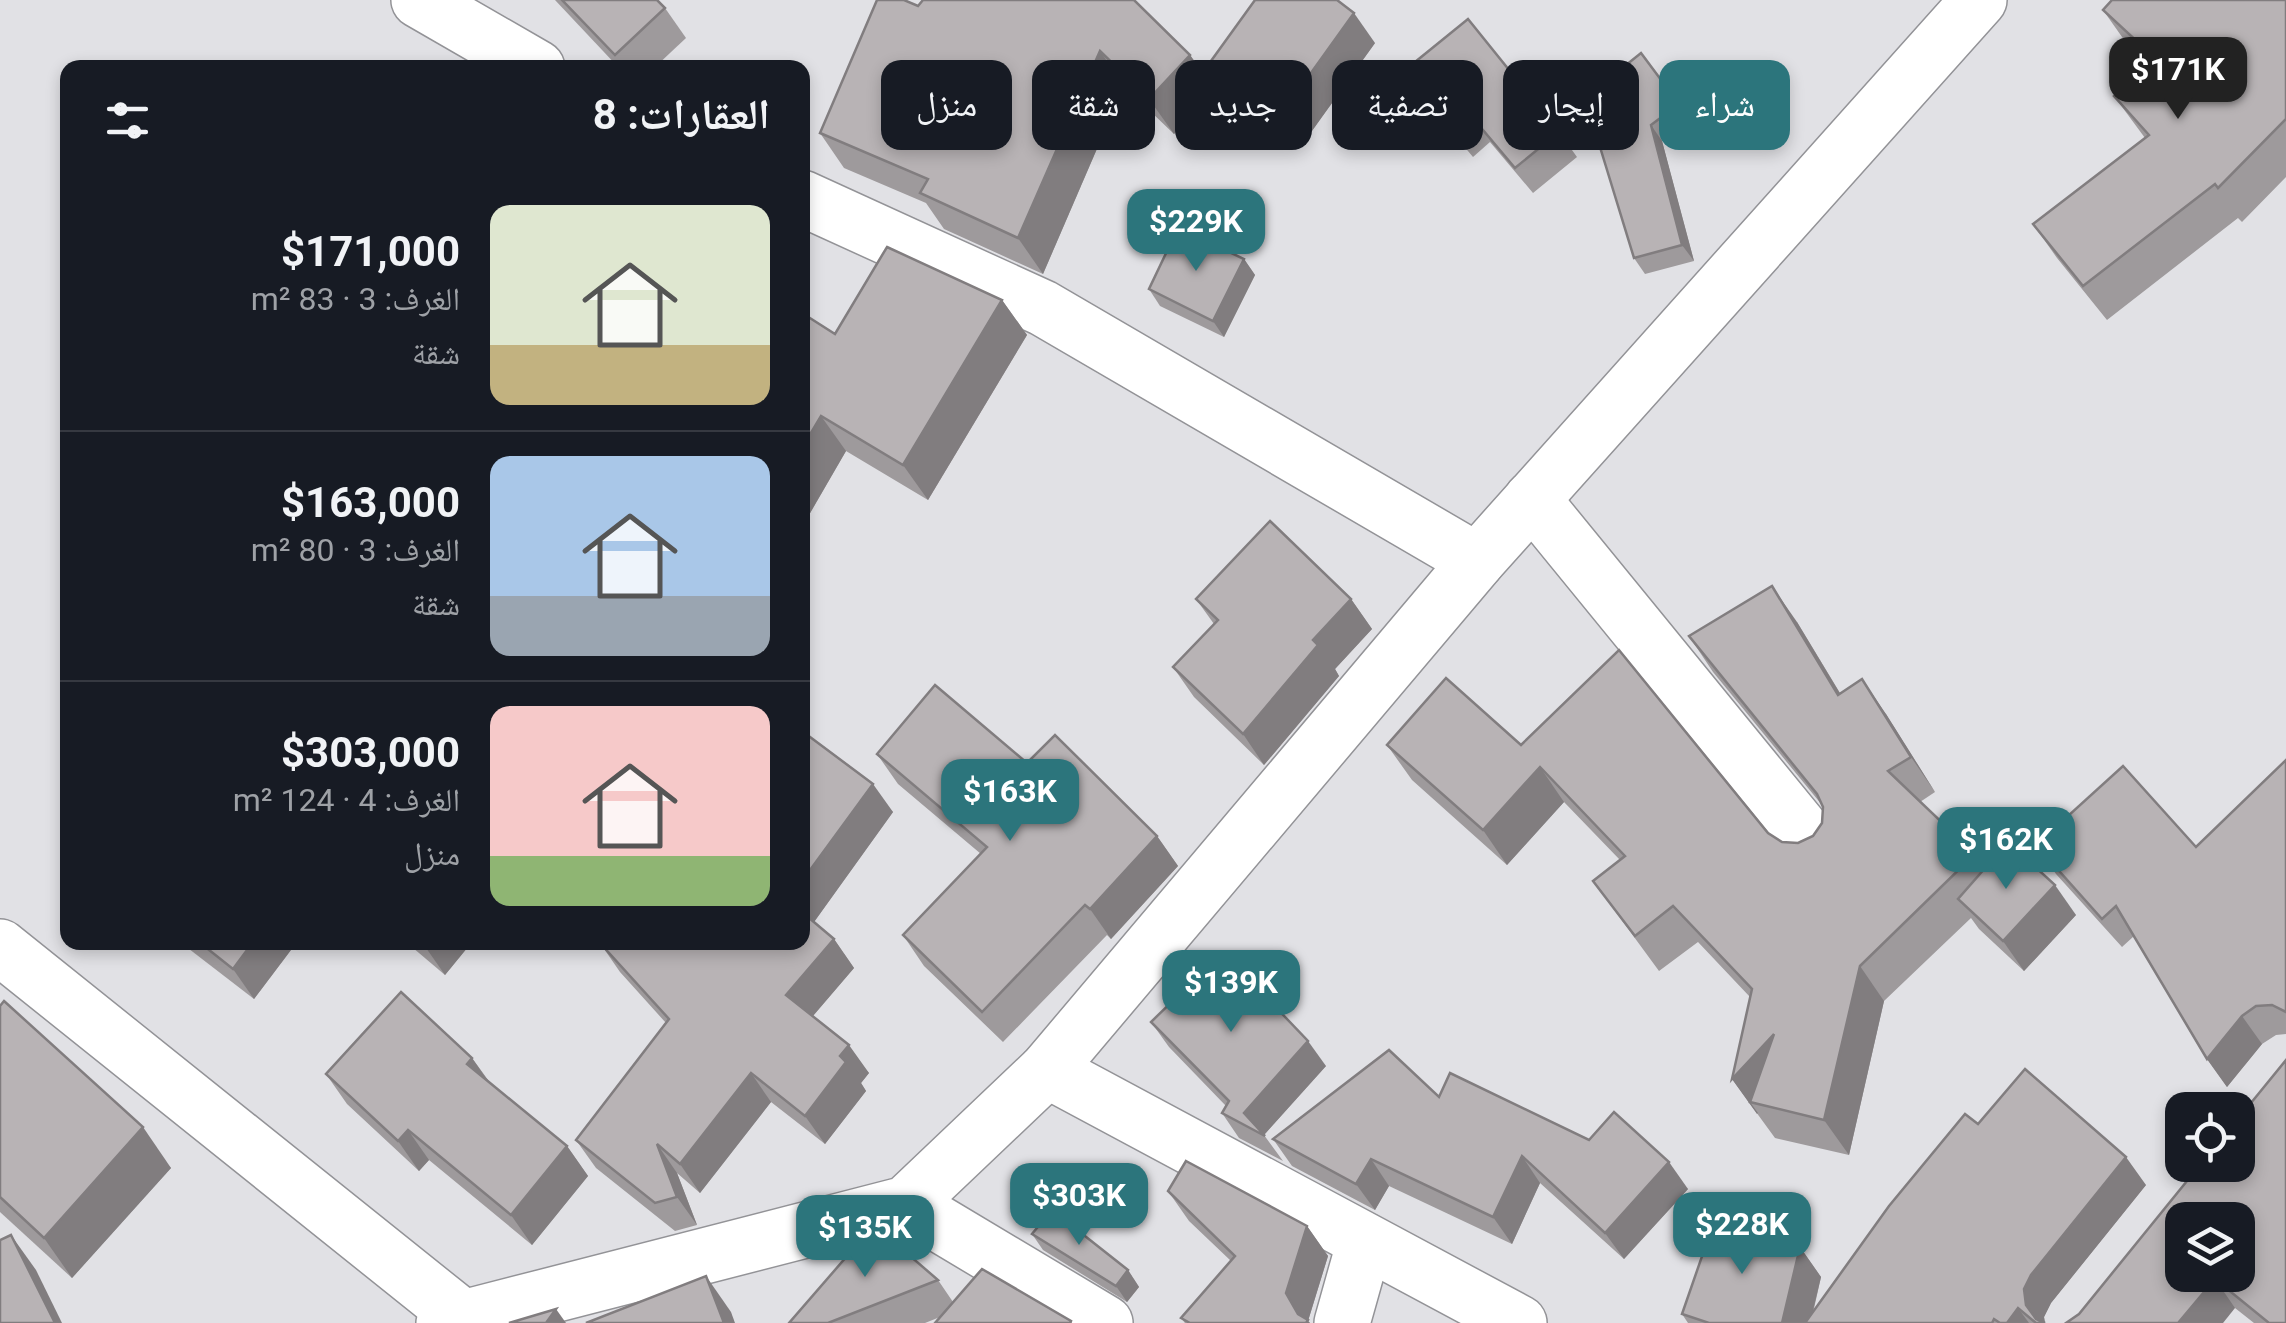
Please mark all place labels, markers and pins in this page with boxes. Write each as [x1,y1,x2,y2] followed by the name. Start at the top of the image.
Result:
[2108,37,2248,122] pin: $171K
[1126,189,1266,274] pin: $229K
[940,759,1080,844] pin: $163K
[1936,807,2076,892] pin: $162K
[1161,950,1301,1035] pin: $139K
[1009,1163,1149,1248] pin: $303K
[1672,1192,1812,1277] pin: $228K
[795,1195,935,1280] pin: $135K

